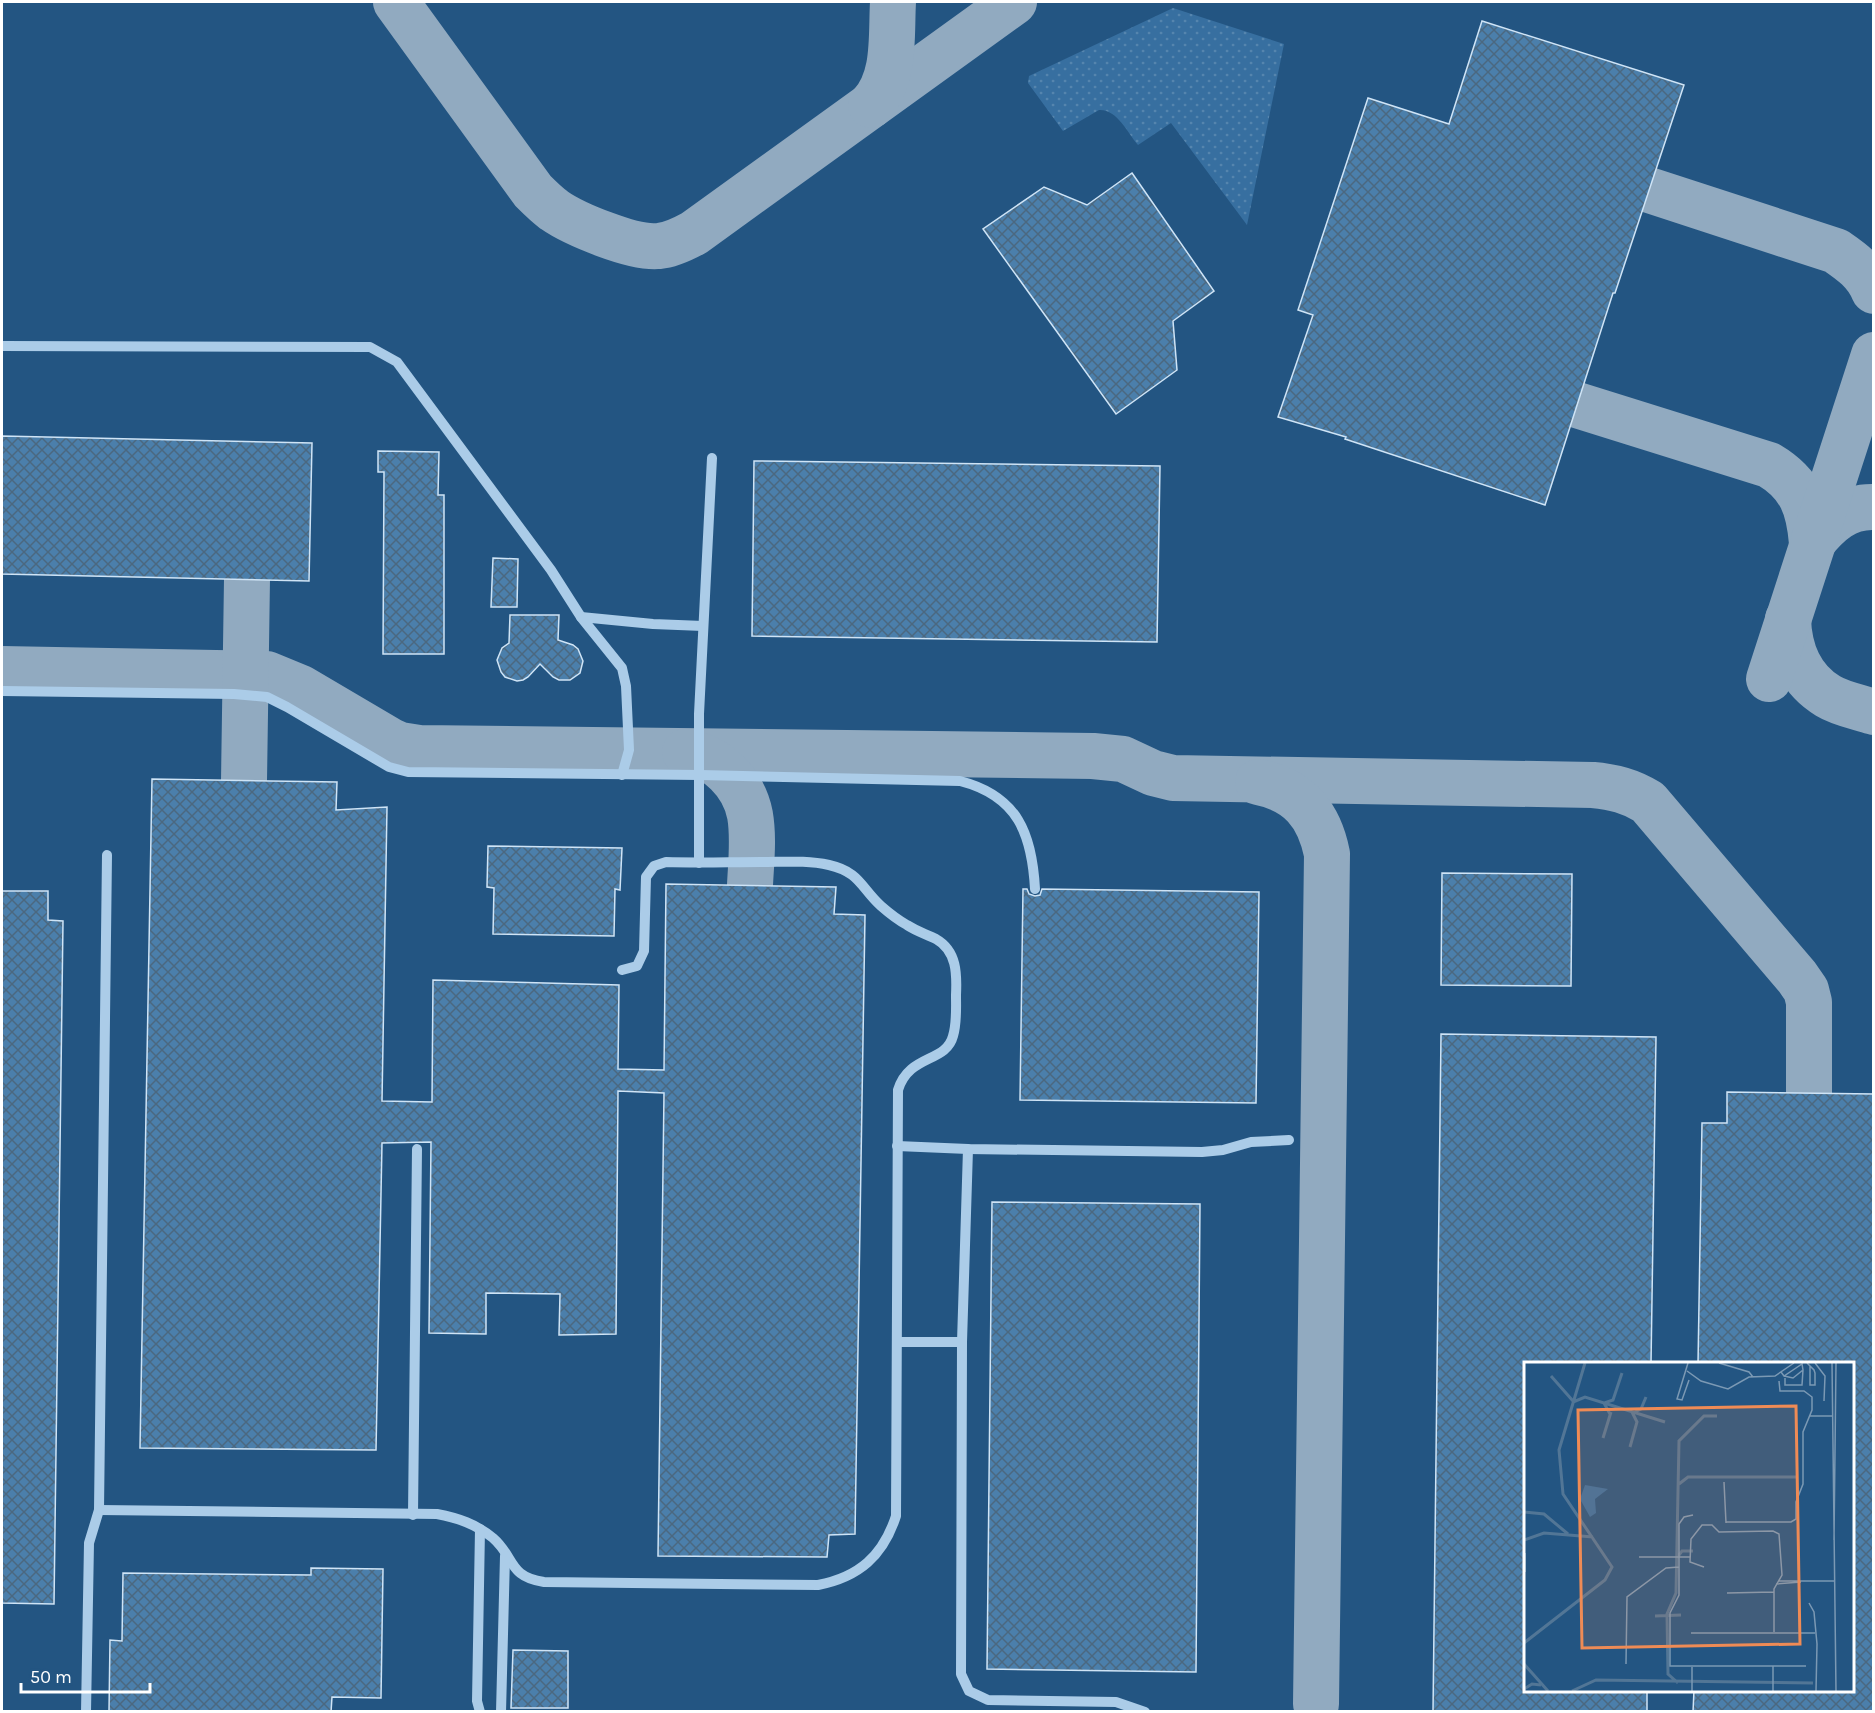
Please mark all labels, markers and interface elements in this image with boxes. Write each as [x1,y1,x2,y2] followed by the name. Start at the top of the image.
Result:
[1524,1362,1854,1692] inset map
[21,1656,150,1694] scale bar
[30,1666,72,1688] text: 50 m

